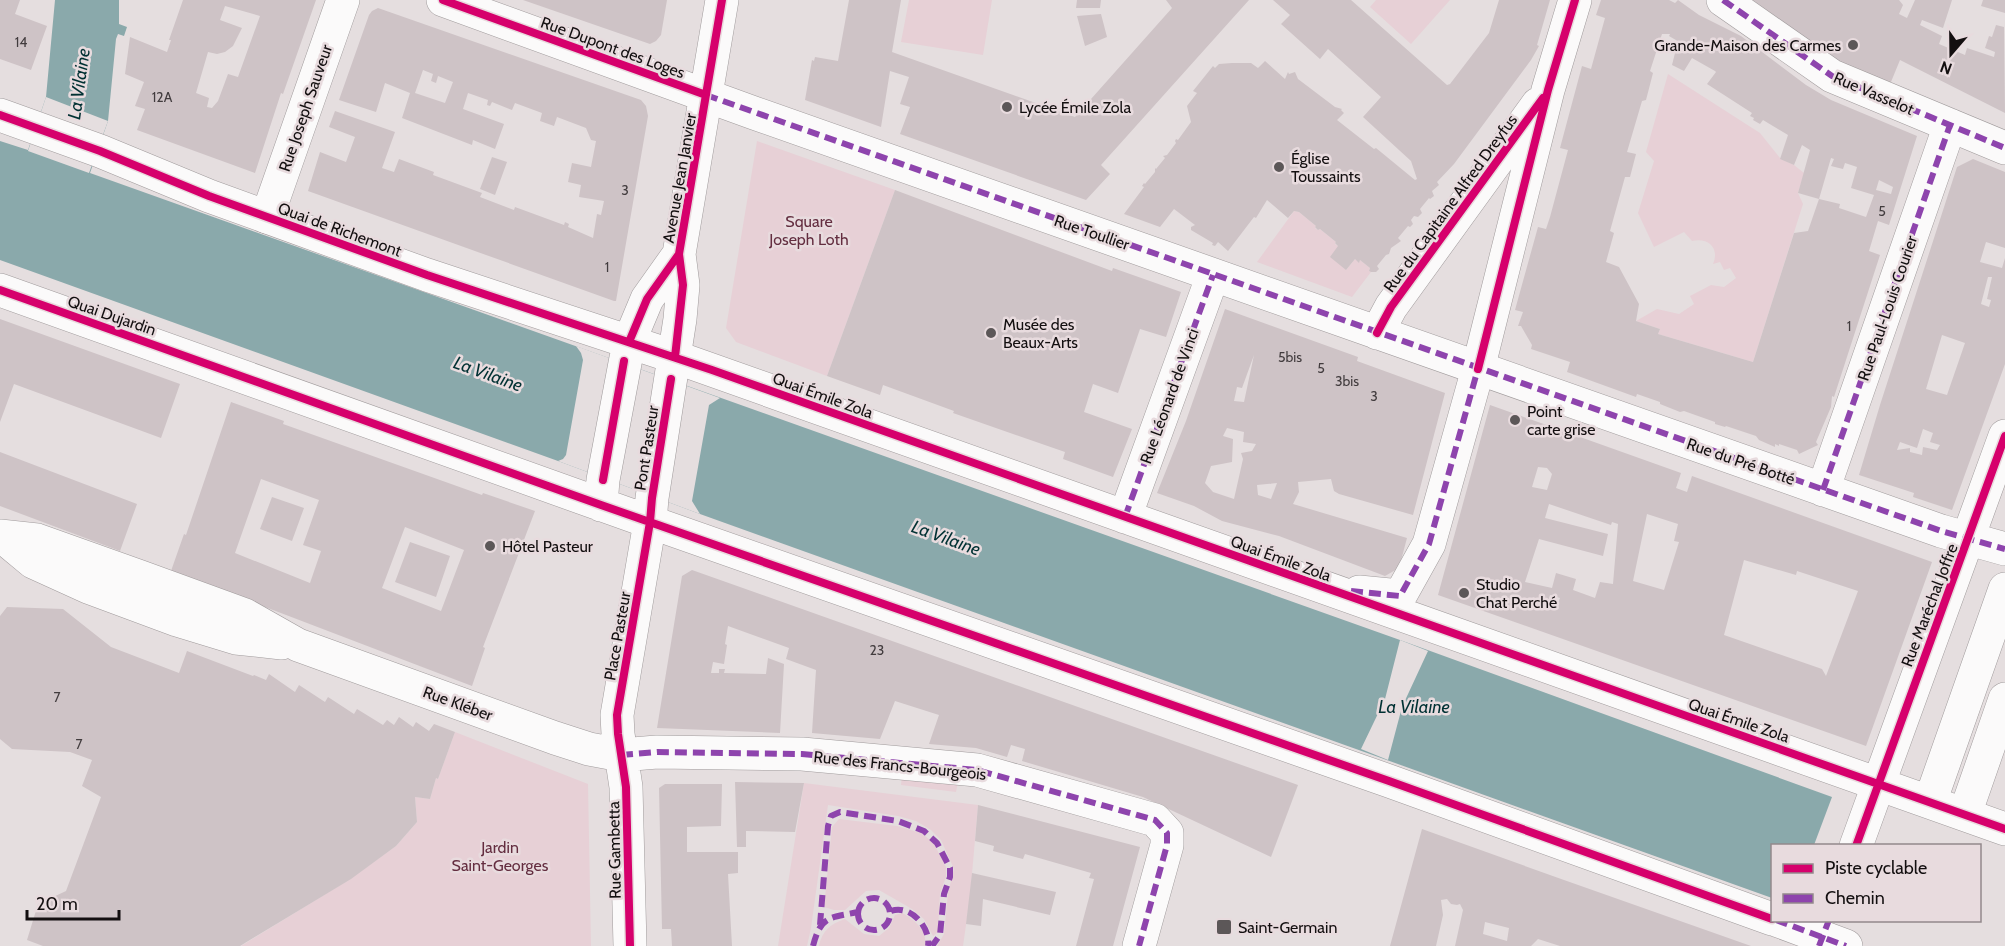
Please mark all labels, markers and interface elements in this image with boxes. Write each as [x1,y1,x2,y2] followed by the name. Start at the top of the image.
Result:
[538,13,688,82] street label: Rue Dupont des Loges
[1921,24,1981,84] north arrow
[15,33,27,51] house number: 14
[1654,36,1841,55] place label: Grande-Maison des Carmes
[1846,38,1860,52] marker: Grande-Maison des Carmes
[275,41,336,174] street label: Rue Joseph Sauveur
[63,47,95,121] water label: La Vilaine
[1937,57,1955,78] text: N
[1831,68,1917,119] street label: Rue Vasselot
[152,88,173,106] house number: 12A
[1019,98,1131,117] place label: Lycée Émile Zola
[1000,100,1014,114] marker: Lycée Émile Zola
[659,111,700,244] street label: Avenue Jean Janvier
[1380,111,1521,296] street label: Rue du Capitaine Alfred Dreyfus
[1291,149,1361,186] place label: Église Toussaints
[1272,160,1286,174] marker: Église Toussaints
[621,181,629,199] house number: 3
[275,198,405,261] street label: Quai de Richemont
[1878,202,1886,220] house number: 5
[1052,211,1133,255] street label: Rue Toullier
[768,212,849,249] park label: Square Joseph Loth
[1854,232,1922,383] street label: Rue Paul-Louis Courier
[605,258,609,276] house number: 1
[65,291,159,340] street label: Quai Dujardin
[1003,315,1078,352] place label: Musée des Beaux-Arts
[1847,317,1851,335] house number: 1
[984,326,998,340] marker: Musée des Beaux-Arts
[1136,326,1203,466] street label: Rue Léonard de Vinci
[1278,348,1302,366] house number: 5bis
[451,351,525,397] water label: La Vilaine
[1317,359,1325,377] house number: 5
[770,368,876,423] street label: Quai Émile Zola
[1335,372,1359,390] house number: 3bis
[1370,387,1378,405] house number: 3
[1527,402,1595,439] place label: Point carte grise
[630,403,663,492] street label: Pont Pasteur
[1508,413,1522,427] marker: Point carte grise
[1684,434,1797,489] street label: Rue du Pré Botté
[909,515,983,561] water label: La Vilaine
[1228,531,1334,586] street label: Quai Émile Zola
[502,537,594,556] place label: Hôtel Pasteur
[483,539,497,553] marker: Hôtel Pasteur
[1897,541,1962,669] street label: Rue Maréchal Joffre
[1476,575,1557,612] place label: Studio Chat Perché
[1457,586,1471,600] marker: Studio Chat Perché
[600,589,635,682] street label: Place Pasteur
[870,641,884,659] house number: 23
[420,682,496,725] street label: Rue Kléber
[53,688,61,706] house number: 7
[1686,694,1792,747] street label: Quai Émile Zola
[1378,696,1450,718] water label: La Vilaine
[75,735,83,753] house number: 7
[813,747,988,784] street label: Rue des Francs-Bourgeois
[604,801,625,899] street label: Rue Gambetta
[452,838,549,875] park label: Jardin Saint-Georges
[1771,844,1981,922] legend
[1825,857,1927,879] text: Piste cyclable
[27,883,118,921] scale bar
[1825,887,1885,909] text: Chemin
[36,893,78,915] text: 20 m
[1215,918,1233,936] marker: Saint-Germain
[1238,918,1337,937] place label: Saint-Germain

